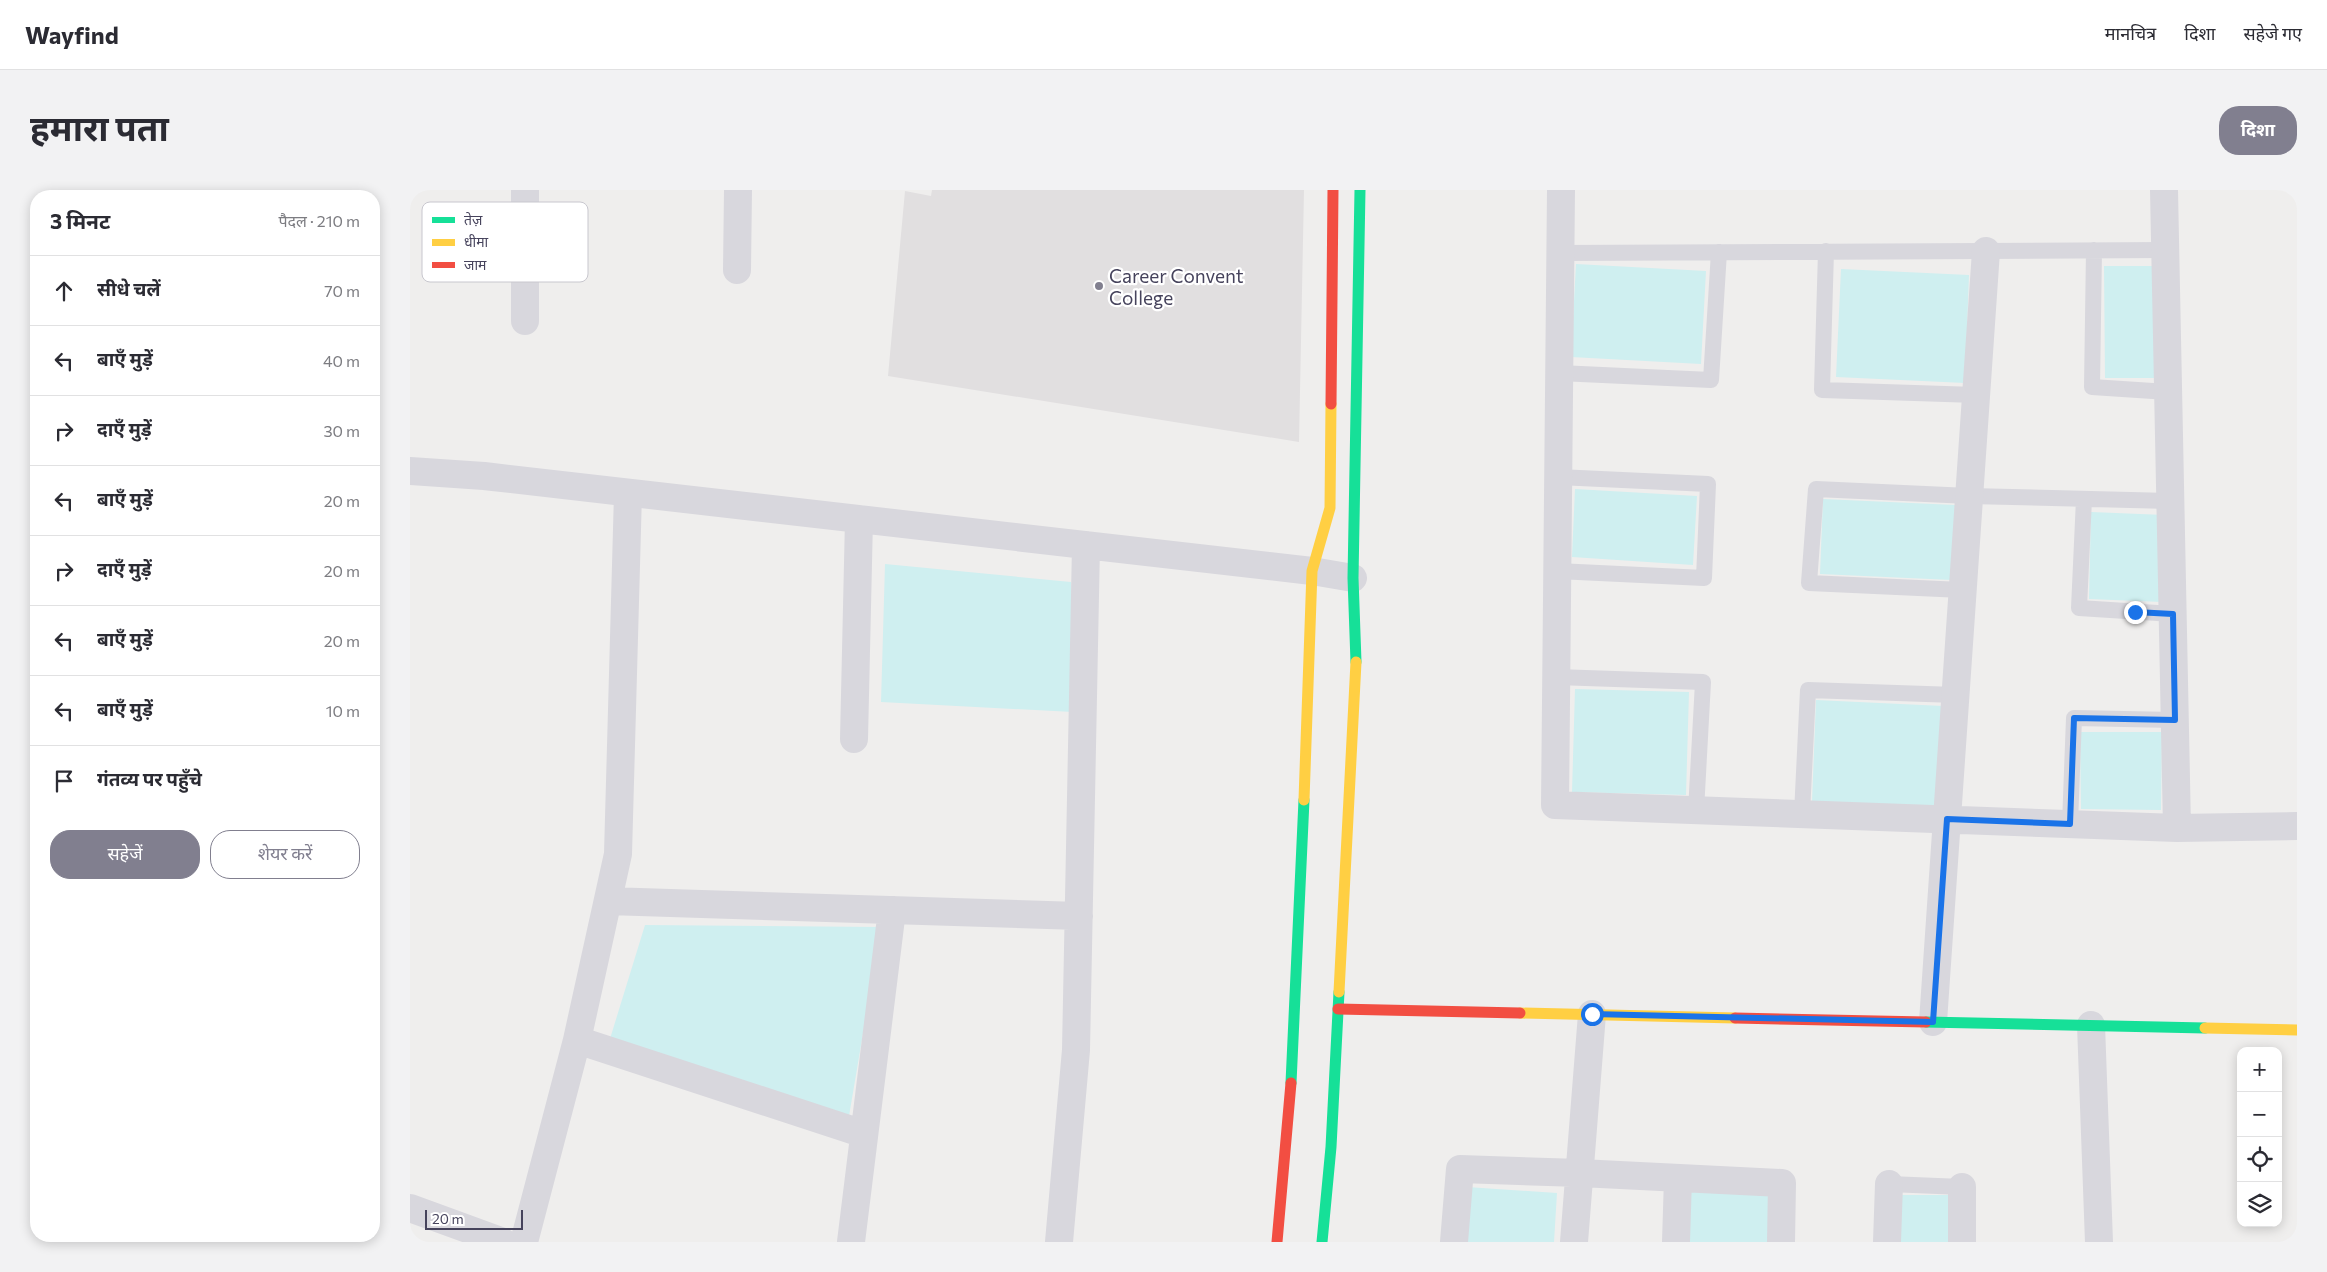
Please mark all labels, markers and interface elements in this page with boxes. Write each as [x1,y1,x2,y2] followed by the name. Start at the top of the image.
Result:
[25,20,119,49] text: Wayfind
[2105,22,2156,44] text: मानचित्र
[2184,22,2215,44] text: दिशा
[2243,22,2302,44] text: सहेजे गए
[30,105,169,148] text: हमारा पता
[2219,106,2297,155] button: दिशा
[422,202,588,282] legend
[50,208,110,233] text: 3 मिनट
[278,211,360,230] text: पैदल · 210 m
[464,211,483,228] text: तेज़
[464,233,489,250] text: धीमा
[464,256,487,273] text: जाम
[1109,264,1244,309] place label: Career Convent College
[50,277,78,305] icon: ahead
[97,277,161,300] text: सीधे चलें
[1093,280,1105,292] marker: Career Convent College
[324,281,360,300] text: 70 m
[50,347,78,375] icon: left
[97,347,153,370] text: बाएँ मुड़ें
[323,351,360,370] text: 40 m
[50,417,78,445] icon: right
[97,417,152,440] text: दाएँ मुड़ें
[323,421,360,440] text: 30 m
[50,487,78,515] icon: left
[97,487,153,510] text: बाएँ मुड़ें
[324,491,360,510] text: 20 m
[50,557,78,585] icon: right
[97,557,152,580] text: दाएँ मुड़ें
[324,561,360,580] text: 20 m
[2124,601,2147,624] route end
[50,627,78,655] icon: left
[97,627,153,650] text: बाएँ मुड़ें
[324,631,360,650] text: 20 m
[50,697,78,725] icon: left
[97,697,153,720] text: बाएँ मुड़ें
[326,701,360,720] text: 10 m
[50,767,78,795] icon: arrive
[97,767,202,790] text: गंतव्य पर पहुँचे
[50,830,200,879] button: सहेजें
[210,830,360,879] button: शेयर करें
[1581,1003,1604,1026] route start
[2237,1047,2282,1227] map controls
[2237,1047,2282,1092] button: +
[2237,1092,2282,1137] button: −
[2237,1137,2282,1182] button: locate
[2237,1182,2282,1227] button: layers
[425,1207,522,1230] scale bar
[432,1210,464,1227] text: 20 m

